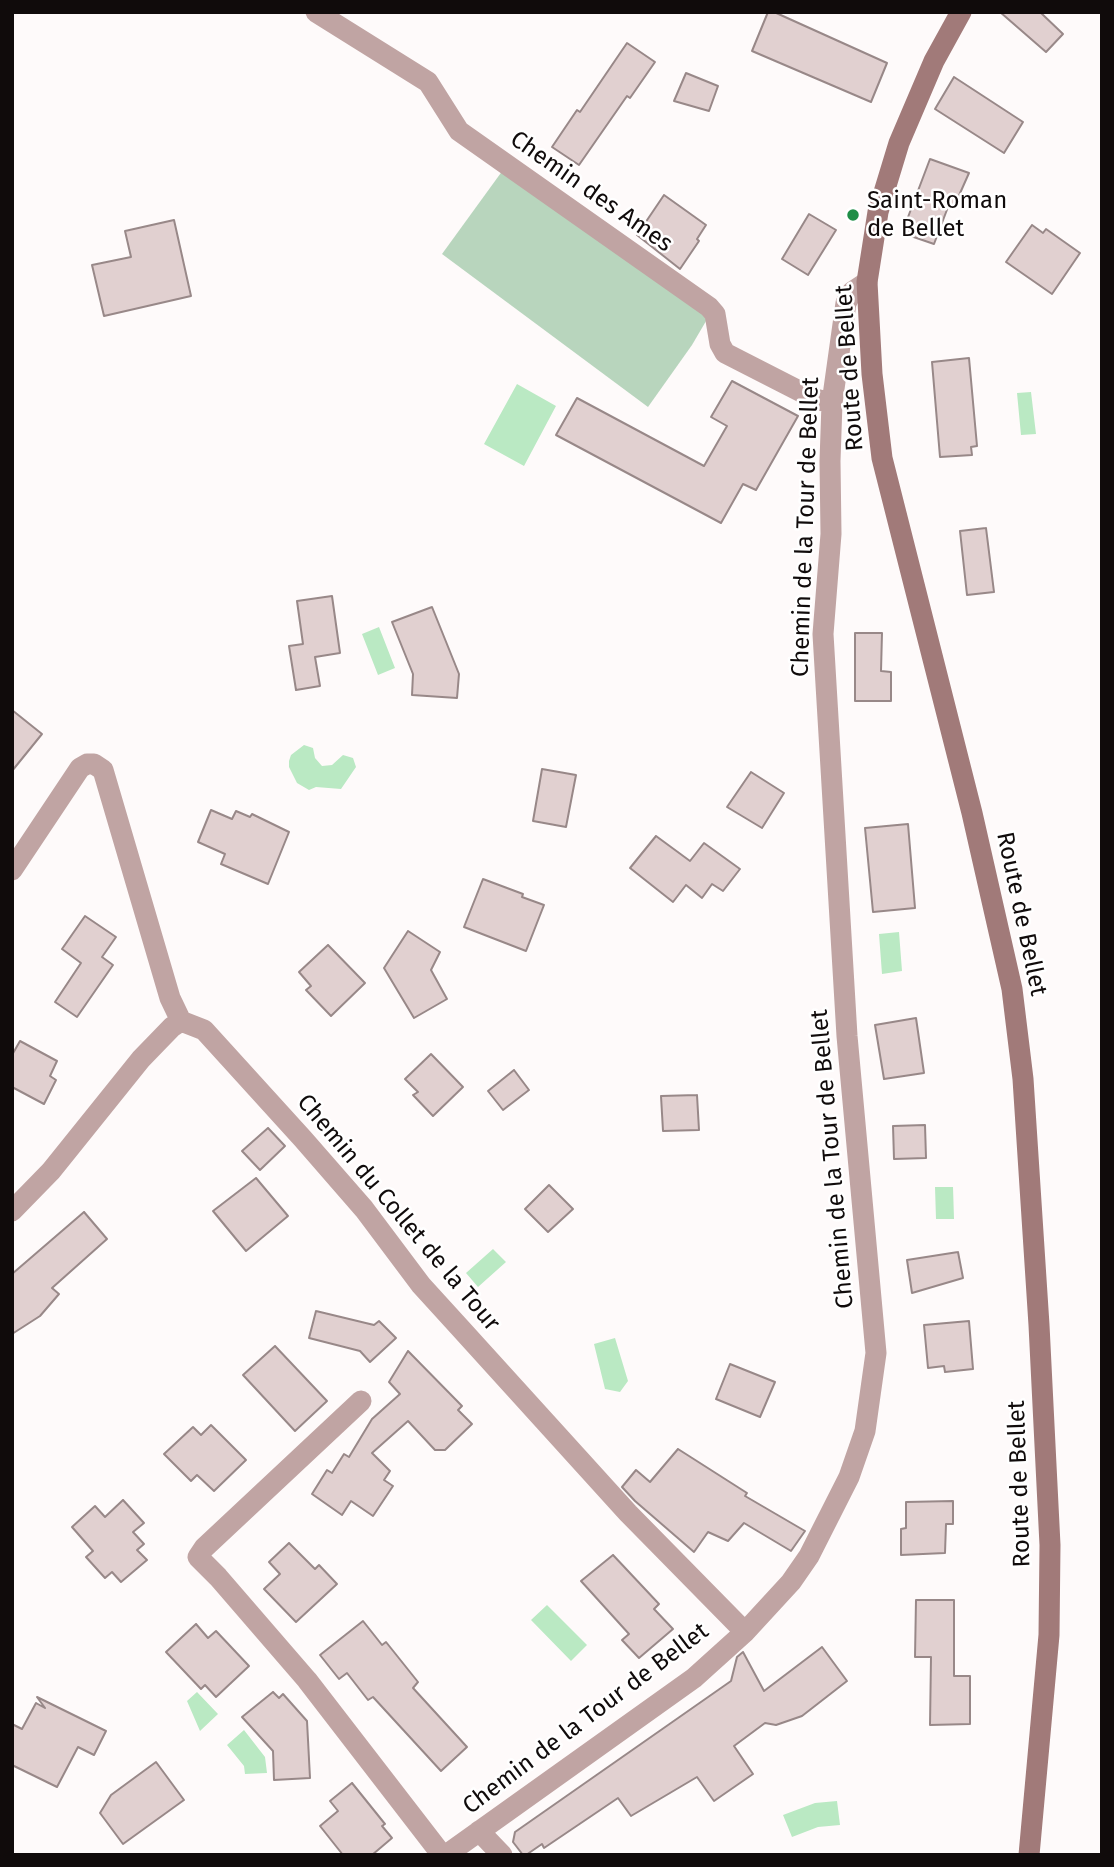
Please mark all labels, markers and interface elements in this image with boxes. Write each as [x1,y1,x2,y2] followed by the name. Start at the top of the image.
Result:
[504,125,678,259] street label: Chemin des Ames
[867,187,1007,243] place label: Saint-Roman de Bellet
[845,207,861,223] marker: Saint-Roman de Bellet
[830,284,870,452] street label: Route de Bellet
[786,377,826,677] street label: Chemin de la Tour de Bellet
[990,829,1052,999] street label: Route de Bellet
[806,1008,860,1310] street label: Chemin de la Tour de Bellet
[290,1089,506,1337] street label: Chemin du Collet de la Tour
[1003,1400,1037,1568] street label: Route de Bellet
[458,1617,714,1821] street label: Chemin de la Tour de Bellet

